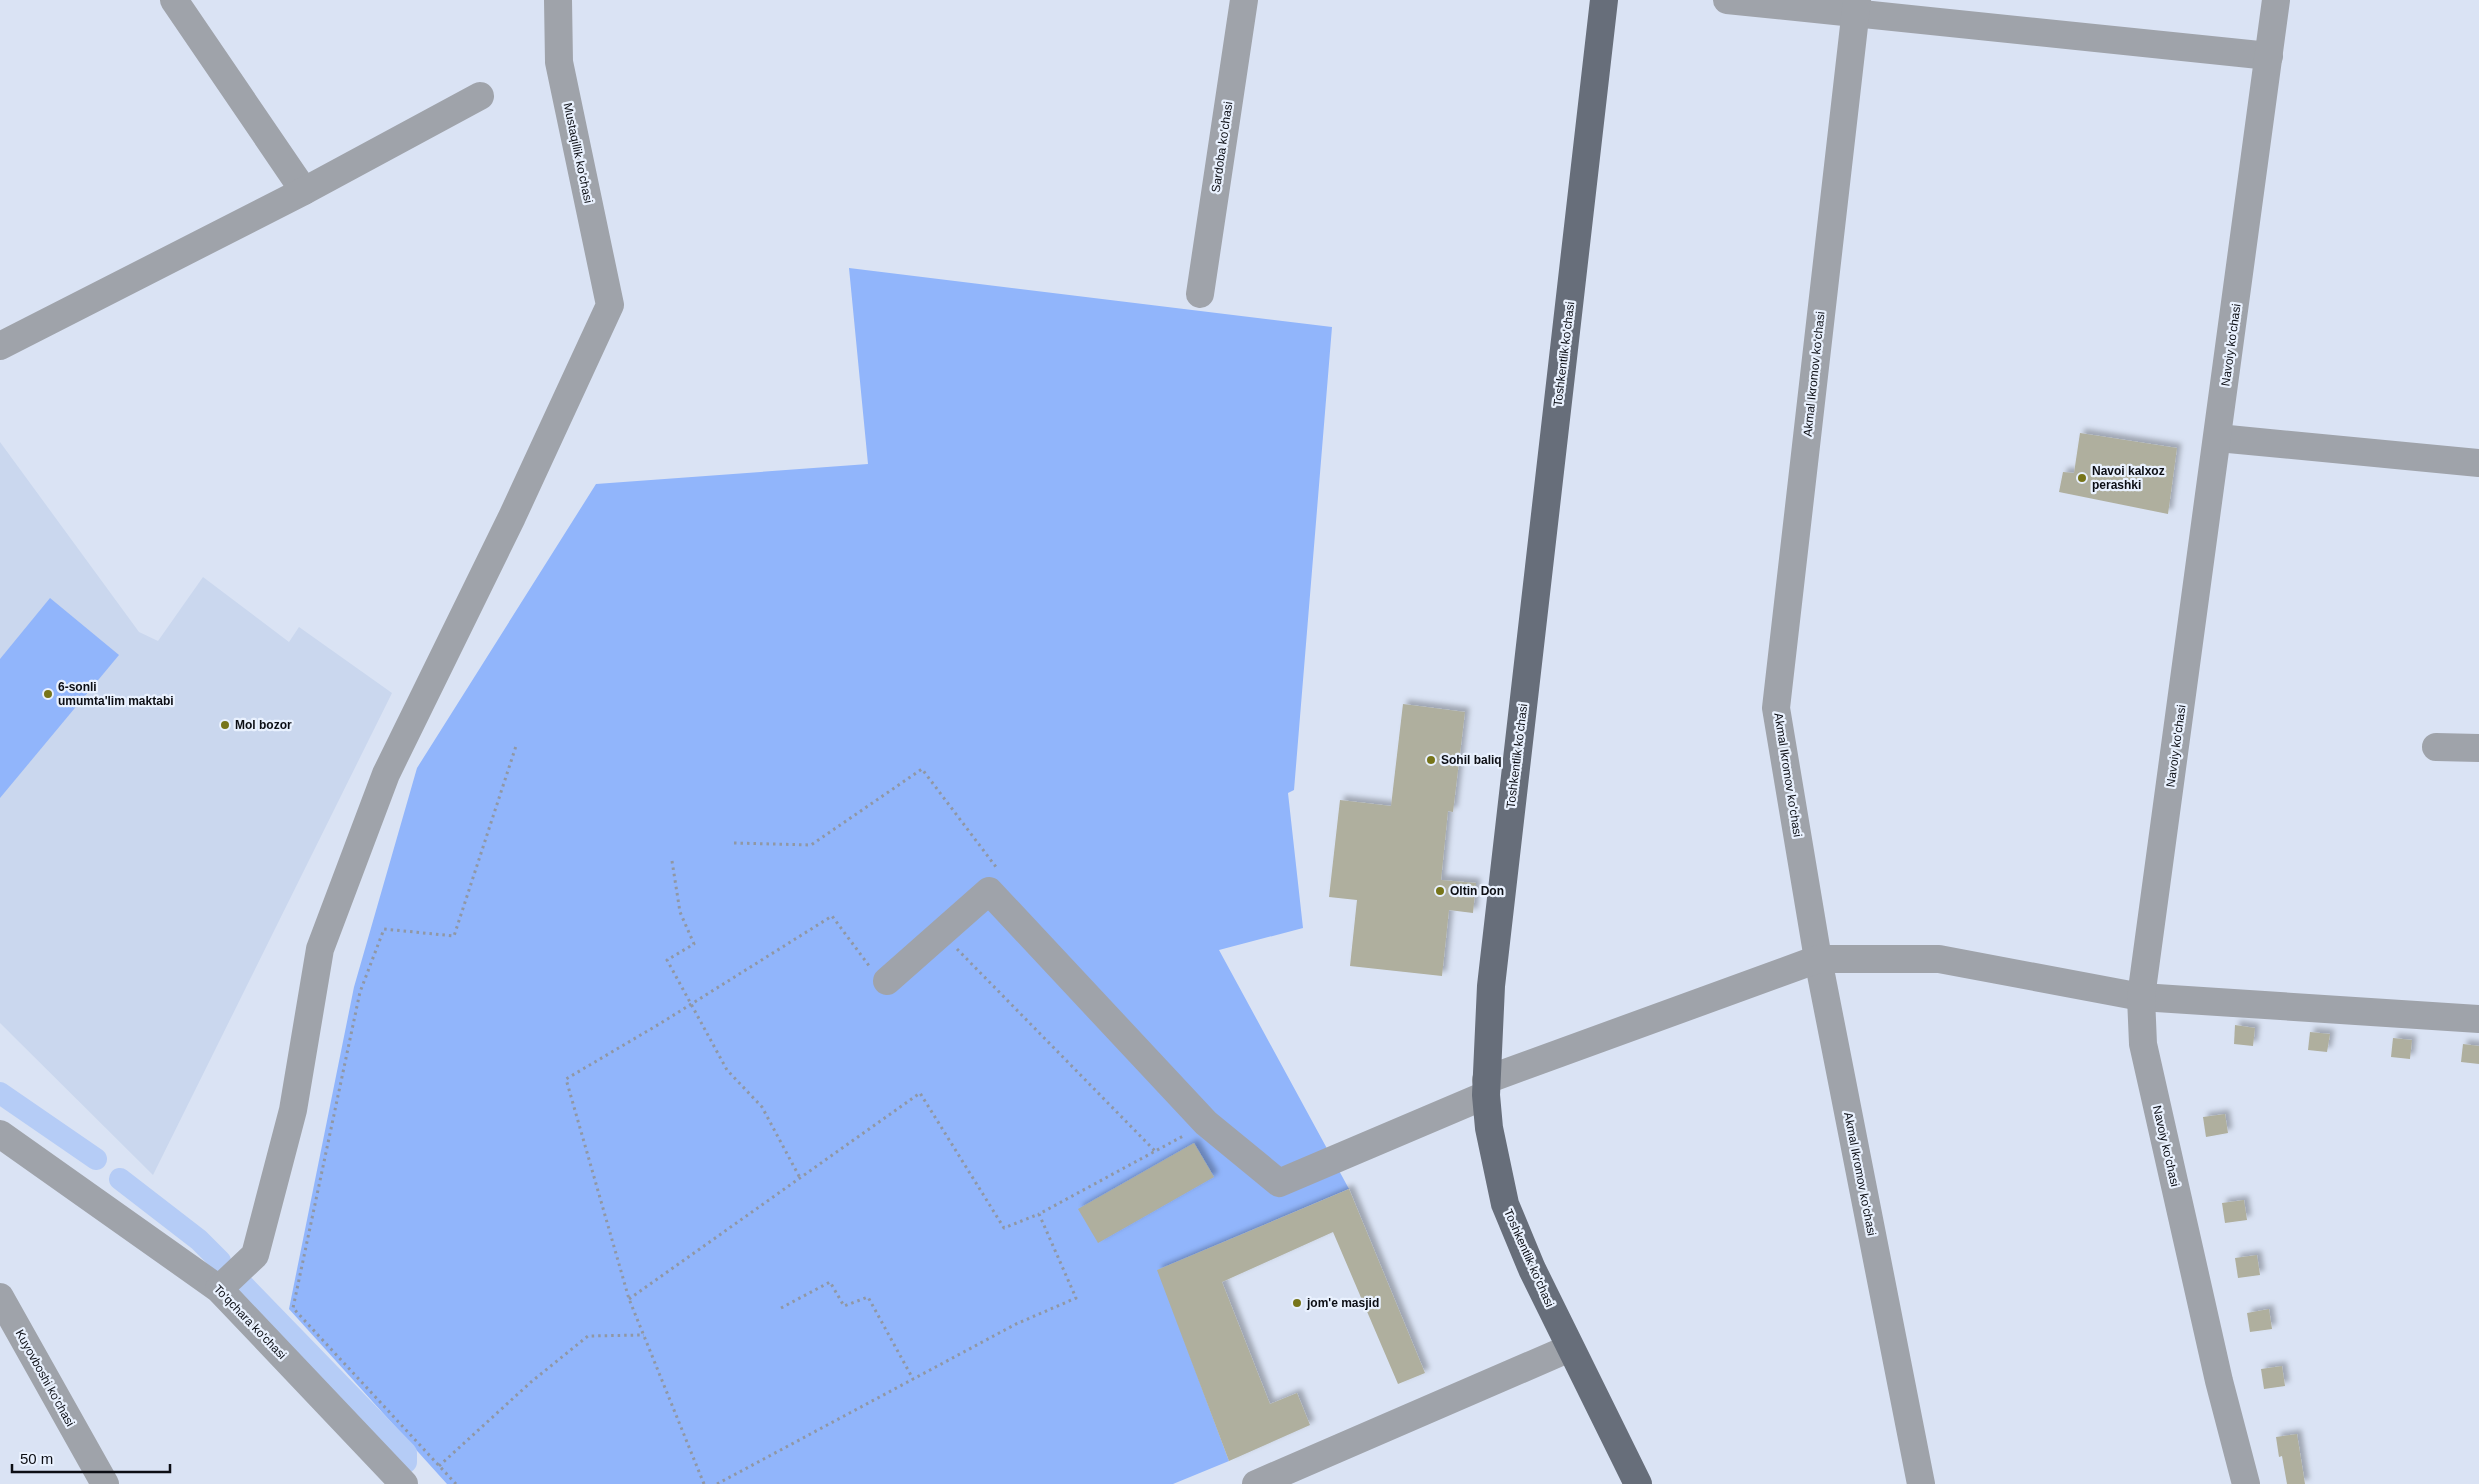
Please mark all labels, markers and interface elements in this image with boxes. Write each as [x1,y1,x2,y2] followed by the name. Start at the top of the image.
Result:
[561,101,595,205] street label: Mustaqillik ko'chasi
[1209,101,1235,193] street label: Sardoba ko'chasi
[1551,301,1577,407] street label: Toshkentlik ko'chasi
[2218,303,2244,387] street label: Navoiy ko'chasi
[1800,311,1828,437] street label: Akmal Ikromov ko'chasi
[2092,464,2165,492] place label: Navoi kalxoz perashki
[2076,472,2088,484] marker: Navoi kalxoz perashki
[58,680,174,708] place label: 6-sonli umumta'lim maktabi
[42,688,54,700] marker: 6-sonli umumta'lim maktabi
[1504,703,1530,809] street label: Toshkentlik ko'chasi
[2163,704,2189,788] street label: Navoiy ko'chasi
[1771,712,1805,838] street label: Akmal Ikromov ko'chasi
[235,718,292,732] place label: Mol bozor
[219,719,231,731] marker: Mol bozor
[1441,753,1502,767] place label: Sohil baliq
[1425,754,1437,766] marker: Sohil baliq
[1450,884,1504,898] place label: Oltin Don
[1434,885,1446,897] marker: Oltin Don
[2150,1104,2182,1188] street label: Navoiy ko'chasi
[1841,1111,1879,1237] street label: Akmal Ikromov ko'chasi
[1501,1207,1557,1309] street label: Toshkentlik ko'chasi
[211,1282,289,1362] street label: To'qchara ko'chasi
[1306,1296,1379,1310] place label: jom'e masjid
[1291,1297,1303,1309] marker: jom'e masjid
[13,1327,77,1429] street label: Kuyovboshi ko'chasi
[12,1442,170,1474] scale bar
[20,1450,53,1467] text: 50 m

